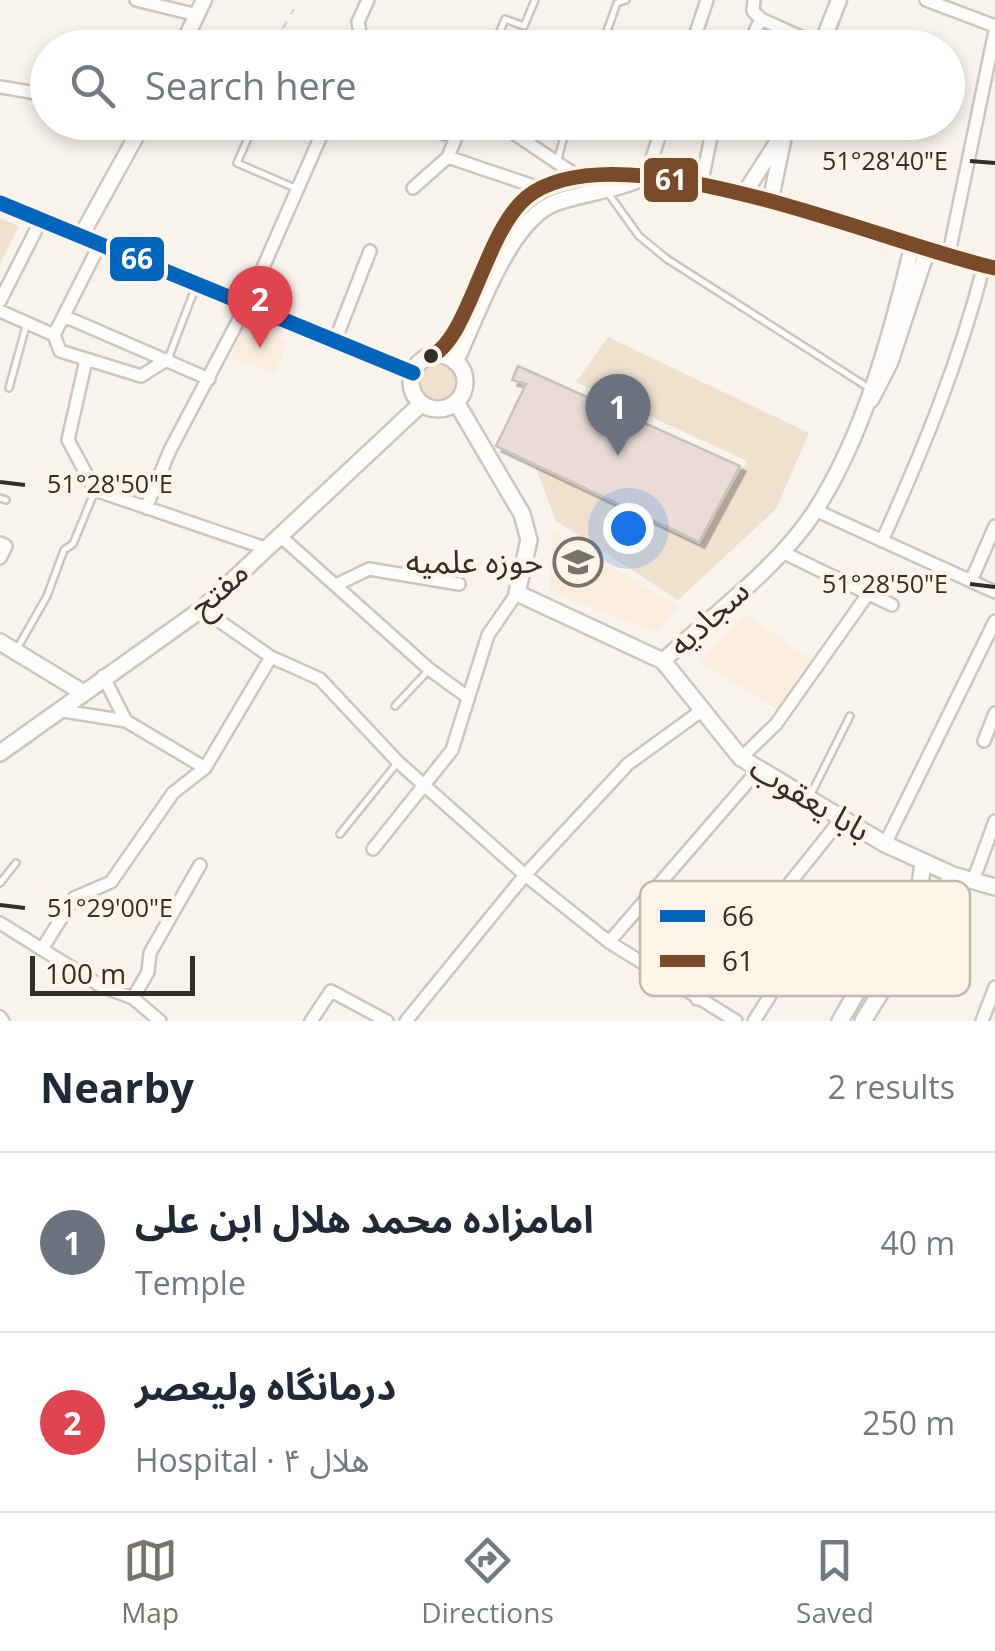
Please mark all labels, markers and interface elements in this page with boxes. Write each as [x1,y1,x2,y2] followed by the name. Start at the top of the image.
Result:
[30,30,965,140] search box
[65,58,120,113] icon: search
[145,59,357,111] text: Search here
[822,143,948,177] text: 51°28'40"E
[642,156,700,204] line badge: 61
[655,160,687,198] text: 61
[108,235,166,283] line badge: 66
[121,239,153,277] text: 66
[228,266,292,348] pin: 2
[421,346,441,366] unlabelled marker
[586,374,650,456] pin: 1
[47,466,173,500] text: 51°28'50"E
[603,503,654,554] your location
[552,536,604,588] school or university icon: حوزه علمیه
[406,539,543,582] place label: حوزه علمیه
[179,550,259,629] street label: مفتح
[822,566,948,600] text: 51°28'50"E
[658,569,758,665] street label: سجادیه
[743,745,879,850] street label: بابا یعقوب
[640,881,970,996] legend
[47,890,173,924] text: 51°29'00"E
[722,896,754,934] text: 66
[722,941,754,979] text: 61
[30,951,195,996] scale bar
[45,954,126,992] text: 100 m
[40,1058,194,1115] text: Nearby
[828,1065,955,1108] text: 2 results
[135,1192,594,1244] text: امامزاده محمد هلال ابن علی
[63,1221,82,1264] text: 1
[880,1221,955,1264] text: 40 m
[135,1261,246,1304] text: Temple
[135,1359,396,1411] text: درمانگاه ولیعصر
[63,1401,82,1444] text: 2
[862,1401,955,1444] text: 250 m
[135,1438,369,1481] text: Hospital · هلال ۴
[121,1533,179,1631] tab: Map
[421,1533,554,1631] tab: Directions
[796,1533,874,1631] tab: Saved

